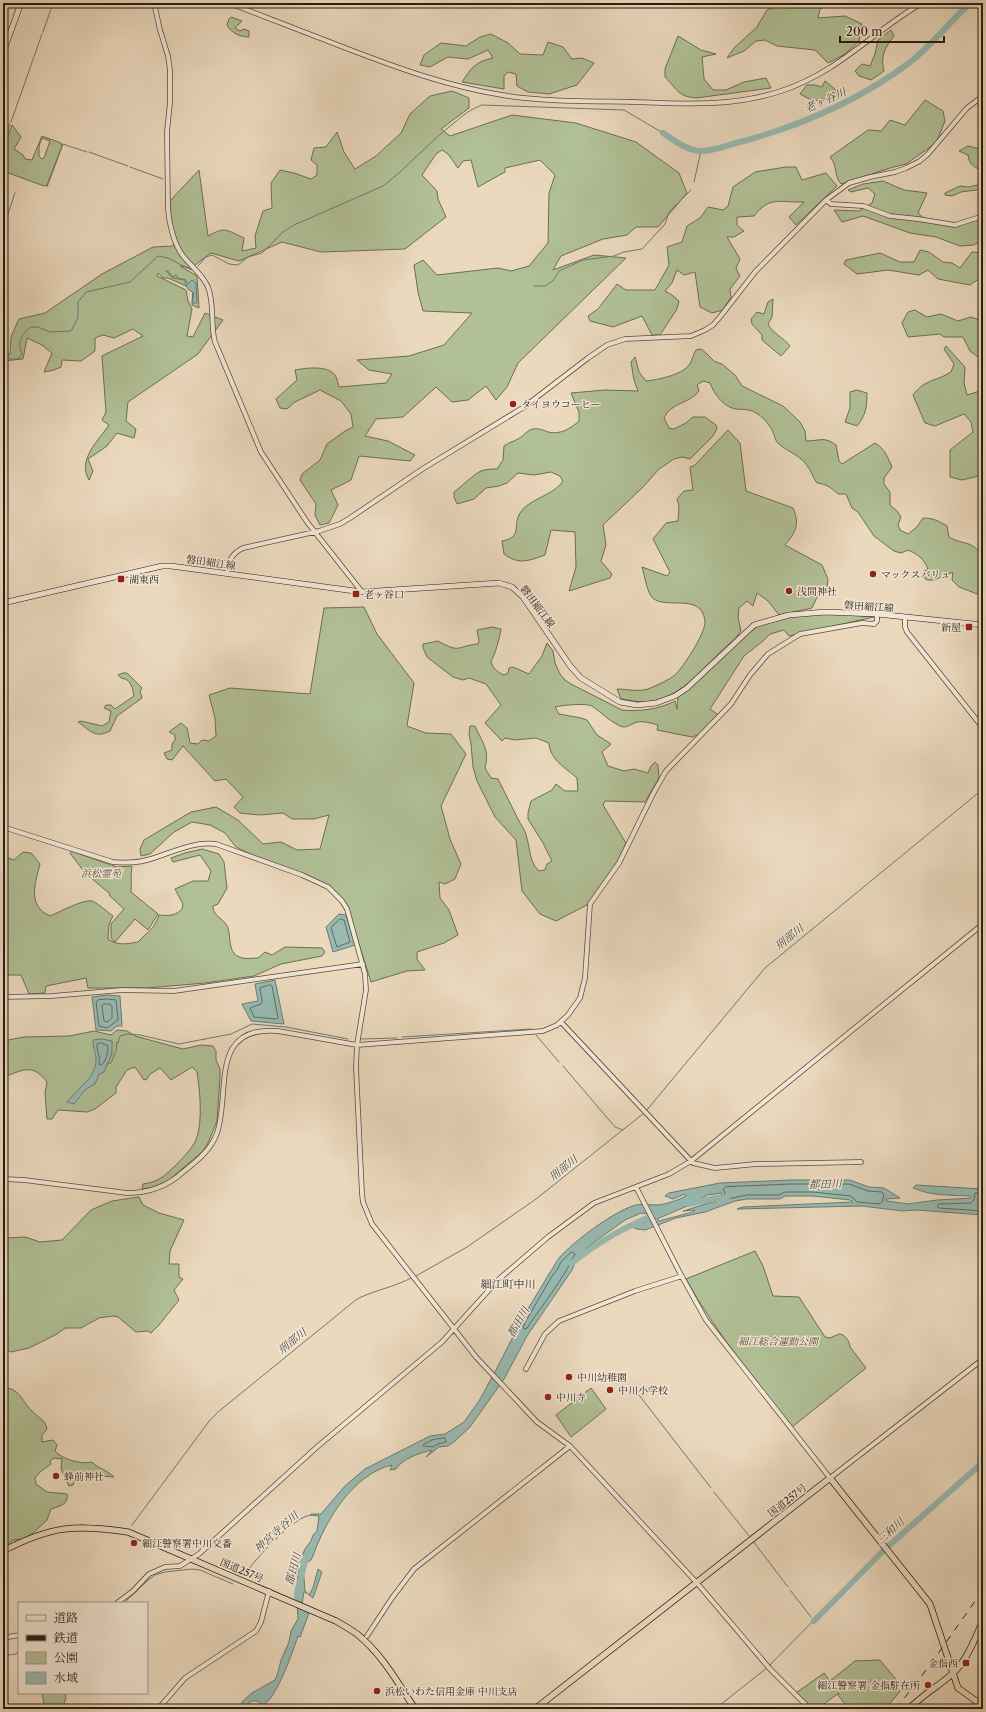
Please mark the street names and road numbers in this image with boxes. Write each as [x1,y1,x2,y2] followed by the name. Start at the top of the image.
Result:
[185,553,237,572] street label: 磐田細江線
[517,582,558,630] street label: 磐田細江線
[844,598,894,615] street label: 磐田細江線
[765,1481,809,1520] street label: 国道257号
[218,1555,266,1585] street label: 国道257号

